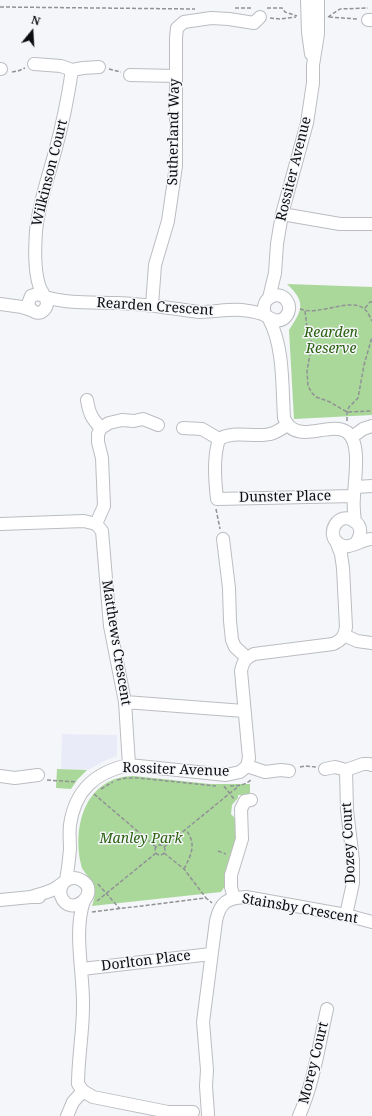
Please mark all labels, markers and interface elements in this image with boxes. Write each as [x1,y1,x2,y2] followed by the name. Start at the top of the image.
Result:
[12,12,52,52] north arrow
[29,12,42,29] text: N
[165,78,183,186] street label: Sutherland Way
[273,115,315,223] street label: Rossiter Avenue
[29,118,71,228] street label: Wilkinson Court
[96,295,214,319] street label: Rearden Crescent
[304,325,358,358] park label: Rearden Reserve
[239,488,331,506] street label: Dunster Place
[98,579,134,707] street label: Matthews Crescent
[122,760,230,780] street label: Rossiter Avenue
[338,802,360,884] street label: Dozey Court
[99,831,183,847] park label: Manley Park
[241,891,359,927] street label: Stainsby Crescent
[100,947,192,975] street label: Dorlton Place
[296,1020,332,1106] street label: Morey Court

